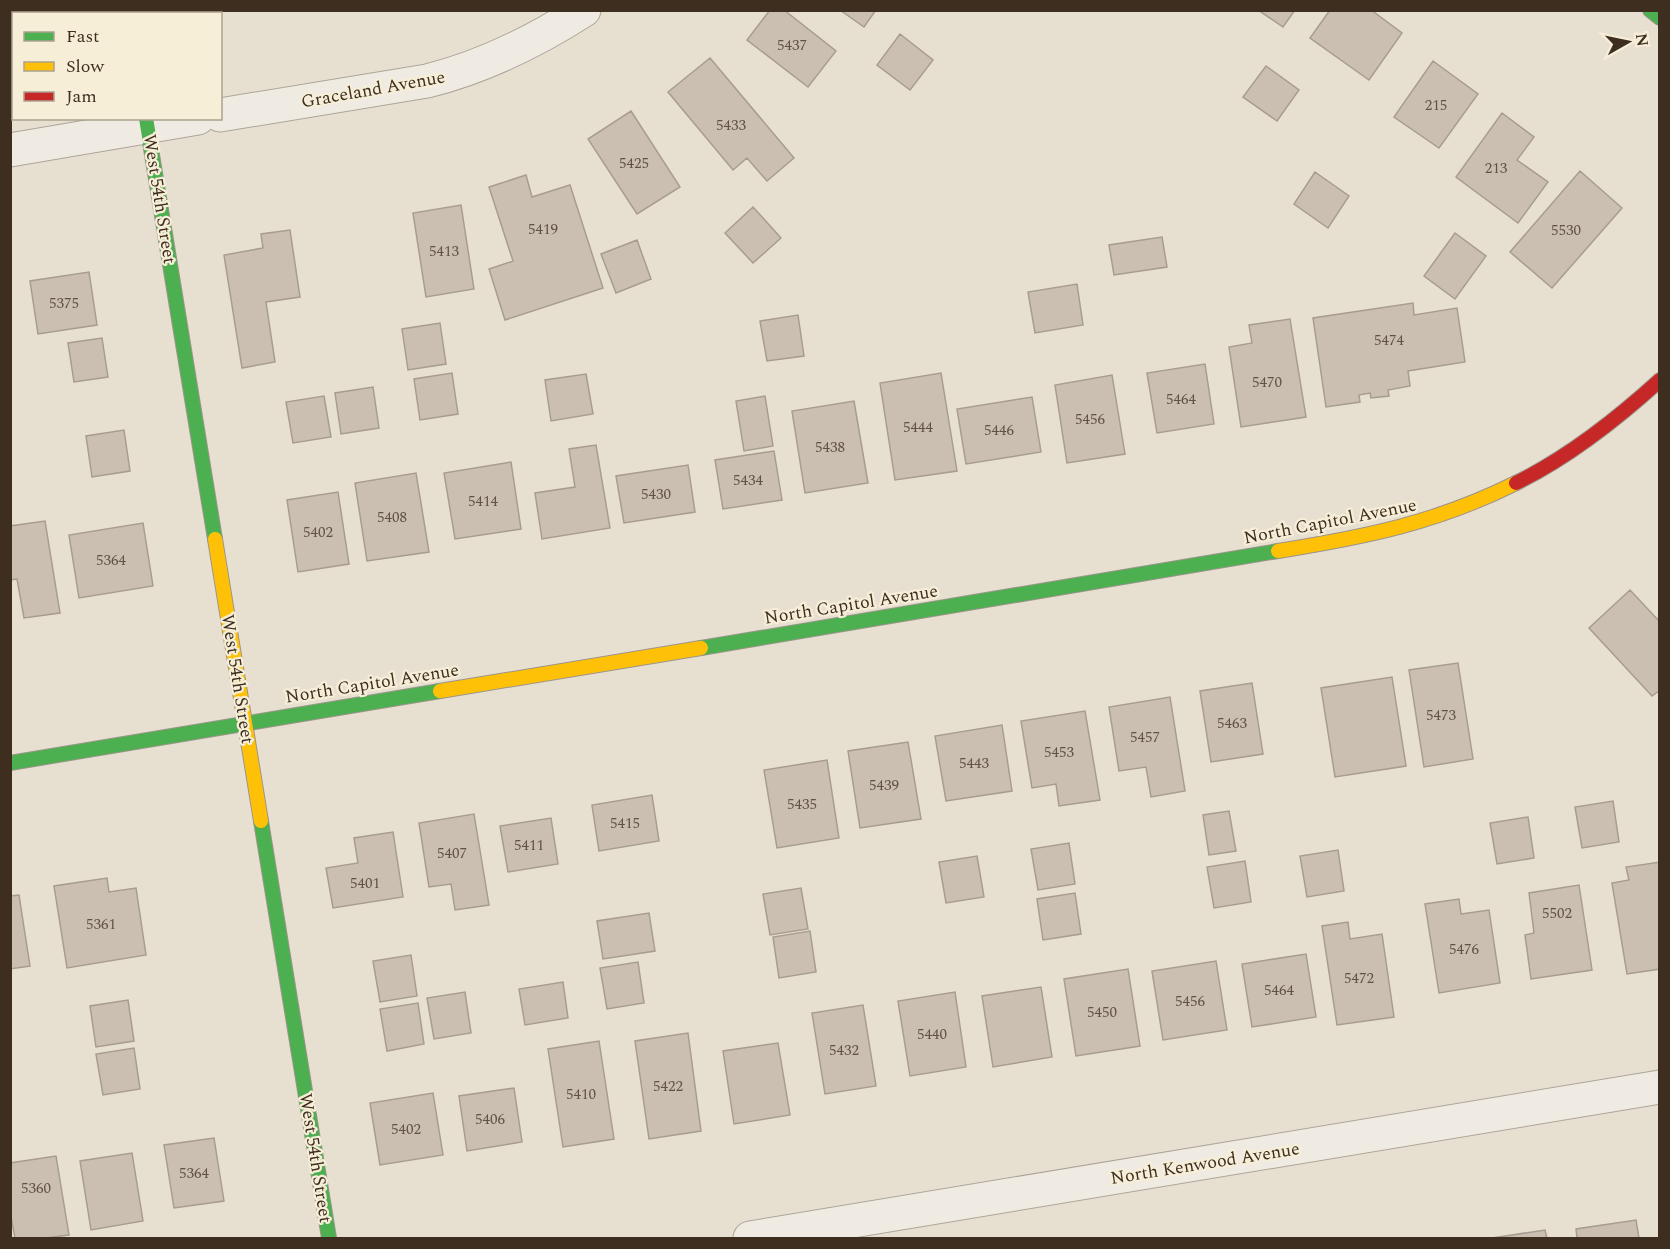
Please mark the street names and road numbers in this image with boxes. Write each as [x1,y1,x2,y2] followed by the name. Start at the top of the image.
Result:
[299,64,447,115] street label: Graceland Avenue
[136,132,183,266] street label: West 54th Street
[1241,491,1419,551] street label: North Capitol Avenue
[762,577,940,632] street label: North Capitol Avenue
[214,612,261,746] street label: West 54th Street
[283,656,461,711] street label: North Capitol Avenue
[292,1091,339,1225] street label: West 54th Street
[1108,1135,1302,1192] street label: North Kenwood Avenue

